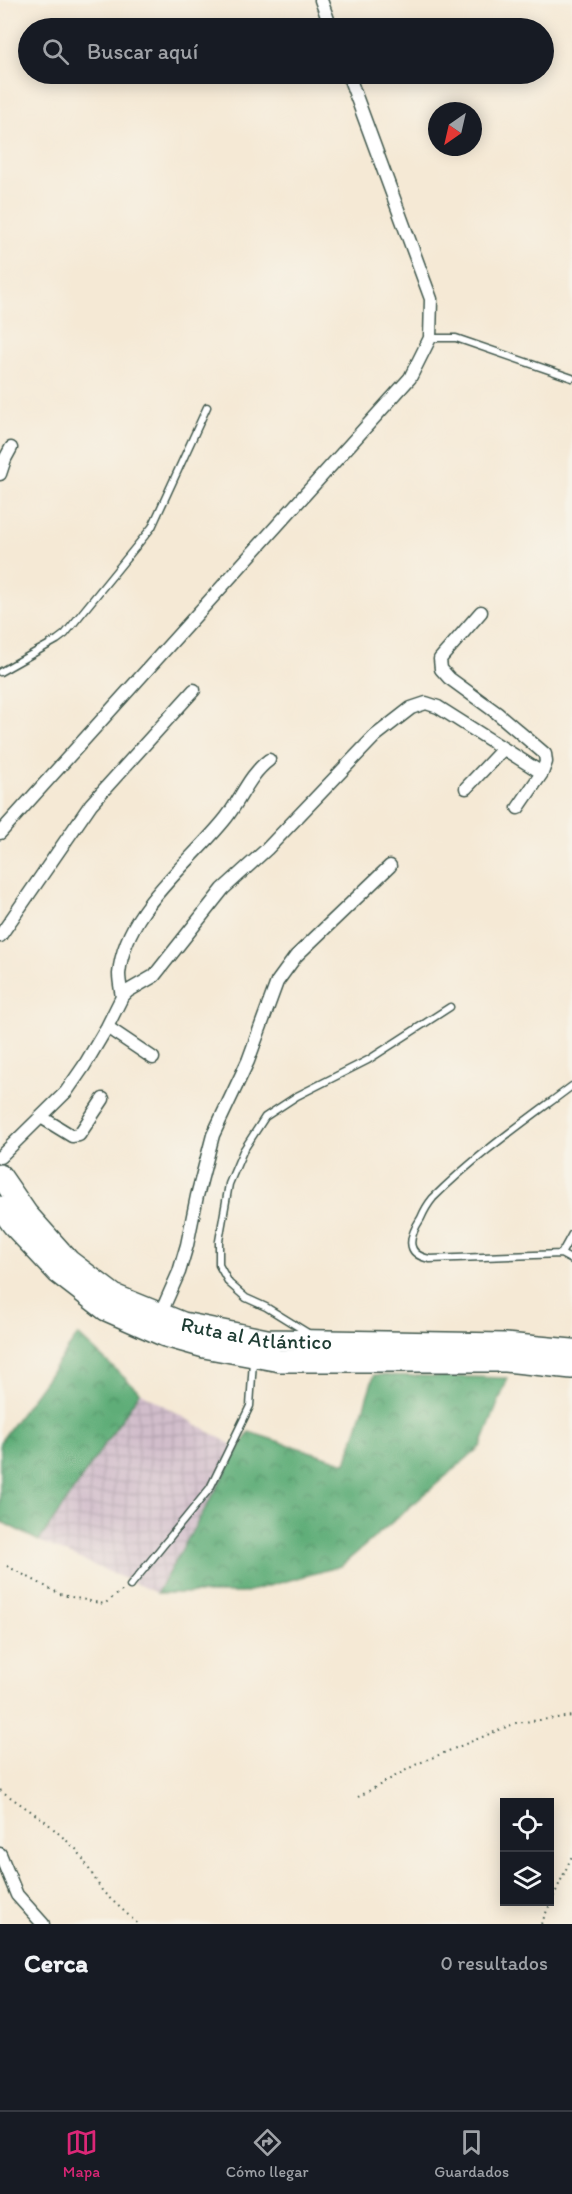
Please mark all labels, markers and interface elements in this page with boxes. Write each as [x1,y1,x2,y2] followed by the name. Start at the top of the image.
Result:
[18,18,554,84] search box
[39,35,72,68] icon: search
[87,38,198,65] text: Buscar aquí
[428,102,482,156] north arrow
[179,1310,332,1354] street label: Ruta al Atlántico
[500,1798,554,1906] map controls
[500,1798,554,1852] button: locate
[500,1852,554,1906] button: layers
[24,1947,88,1979] text: Cerca
[440,1951,548,1975] text: 0 resultados
[63,2126,100,2181] tab: Mapa
[226,2126,309,2181] tab: Cómo llegar
[434,2126,509,2181] tab: Guardados

